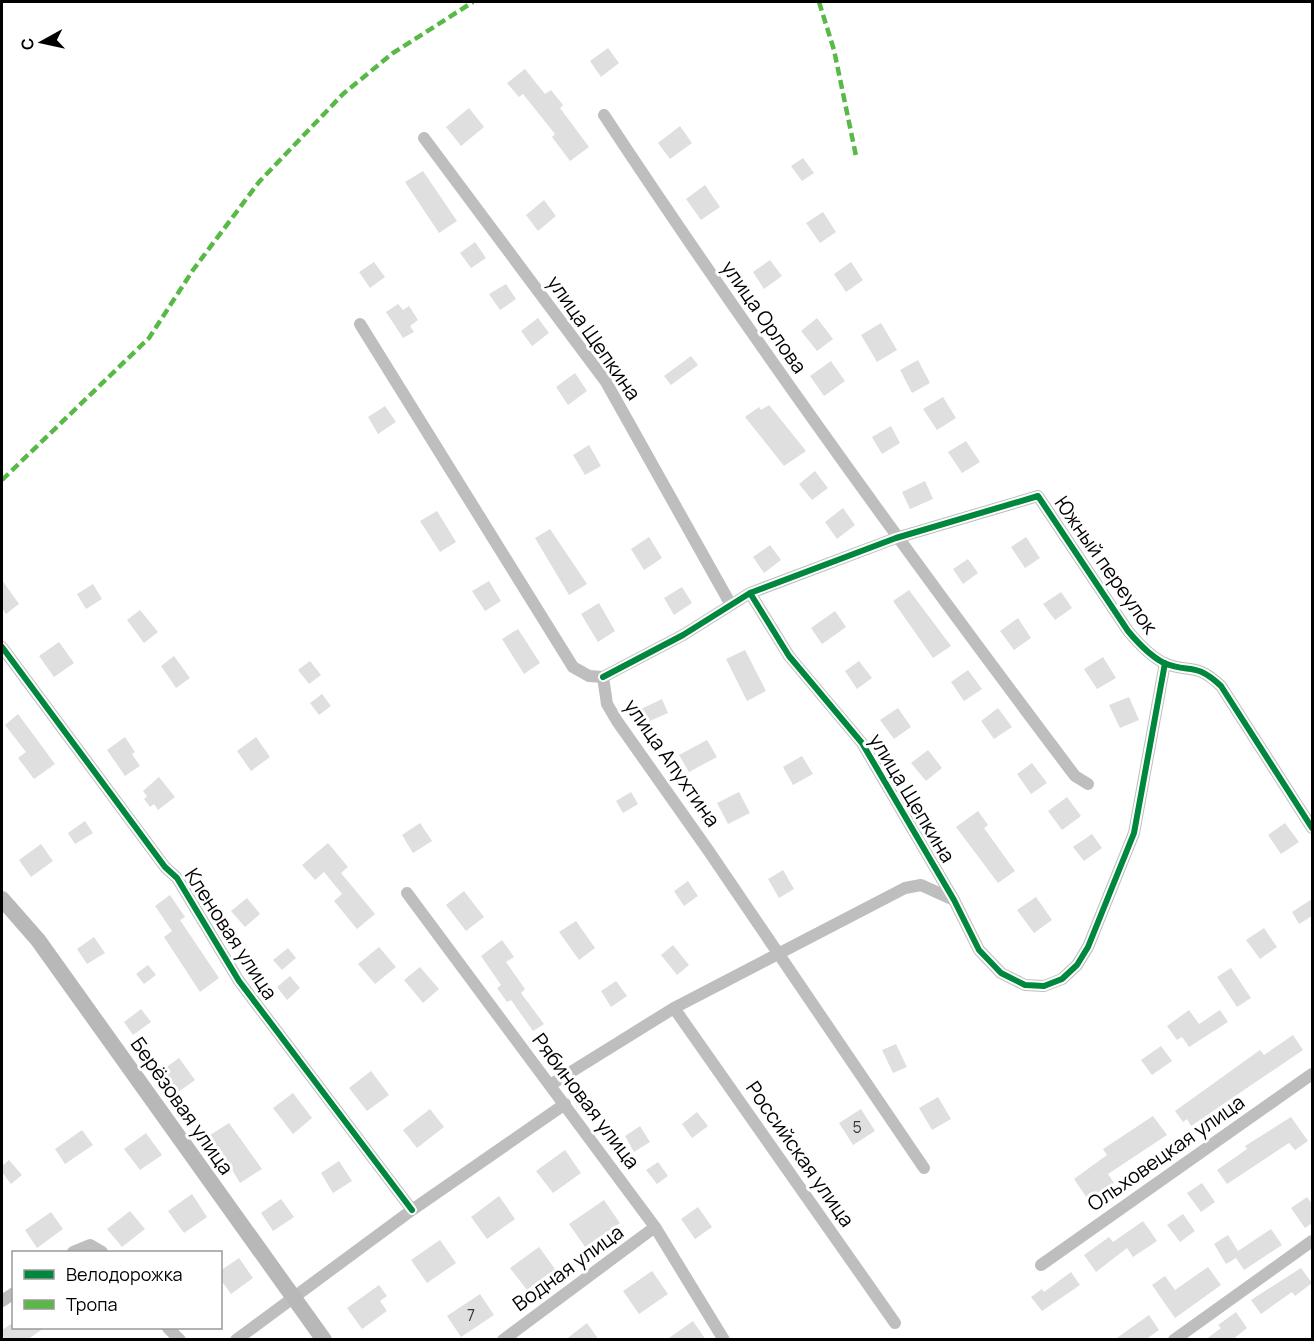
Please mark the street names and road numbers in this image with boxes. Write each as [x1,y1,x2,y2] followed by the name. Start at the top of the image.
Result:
[715,255,813,379] street label: улица Орлова
[541,270,647,405] street label: улица Щепкина
[1049,490,1165,640] street label: Южный переулок
[618,693,727,832] street label: улица Апухтина
[863,728,962,867] street label: улица Щепкина
[179,863,284,1005] street label: Кленовая улица
[527,1027,646,1174] street label: Рябиновая улица
[125,1032,240,1180] street label: Берёзовая улица
[740,1075,861,1232] street label: Российская улица
[1082,1088,1250,1217] street label: Ольховецкая улица
[507,1218,628,1317] street label: Водная улица

